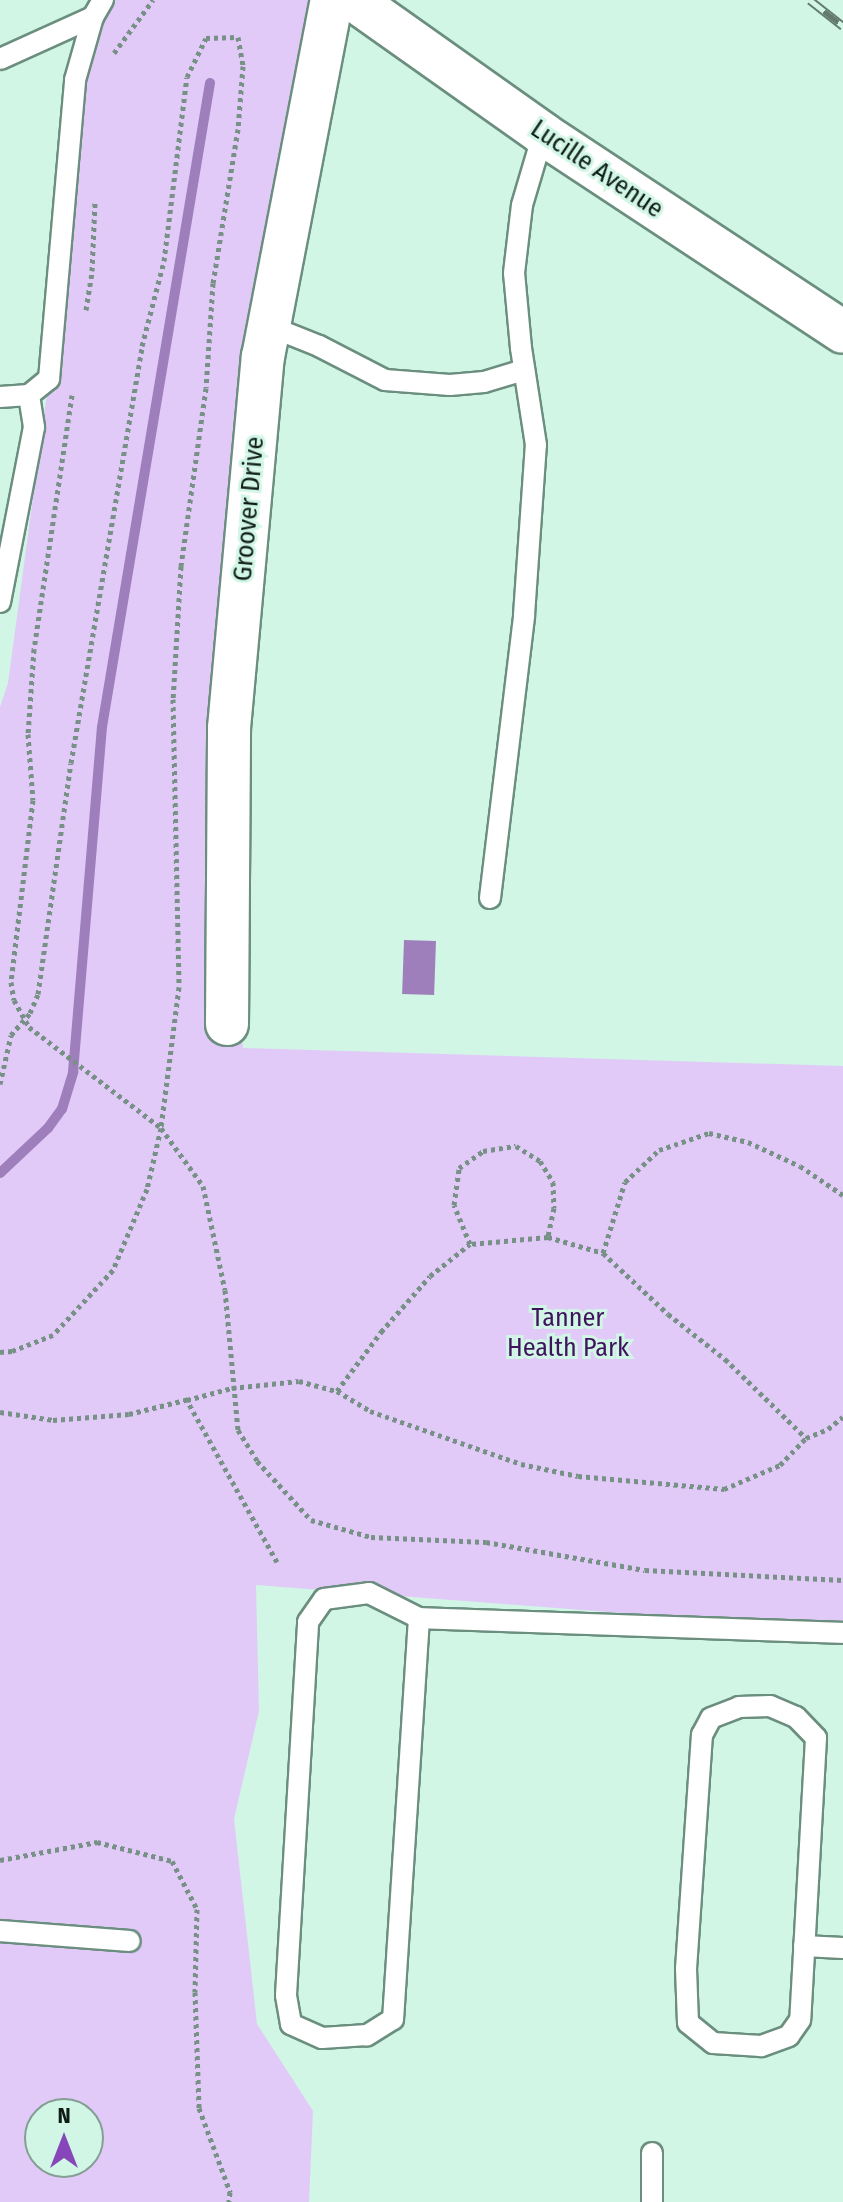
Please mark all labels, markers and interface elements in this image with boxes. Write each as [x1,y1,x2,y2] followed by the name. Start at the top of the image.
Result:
[525,113,669,225] street label: Lucille Avenue
[227,435,271,583] street label: Groover Drive
[507,1302,629,1364] park label: Tanner Health Park
[24,2098,104,2178] north arrow
[57,2102,71,2129] text: N

